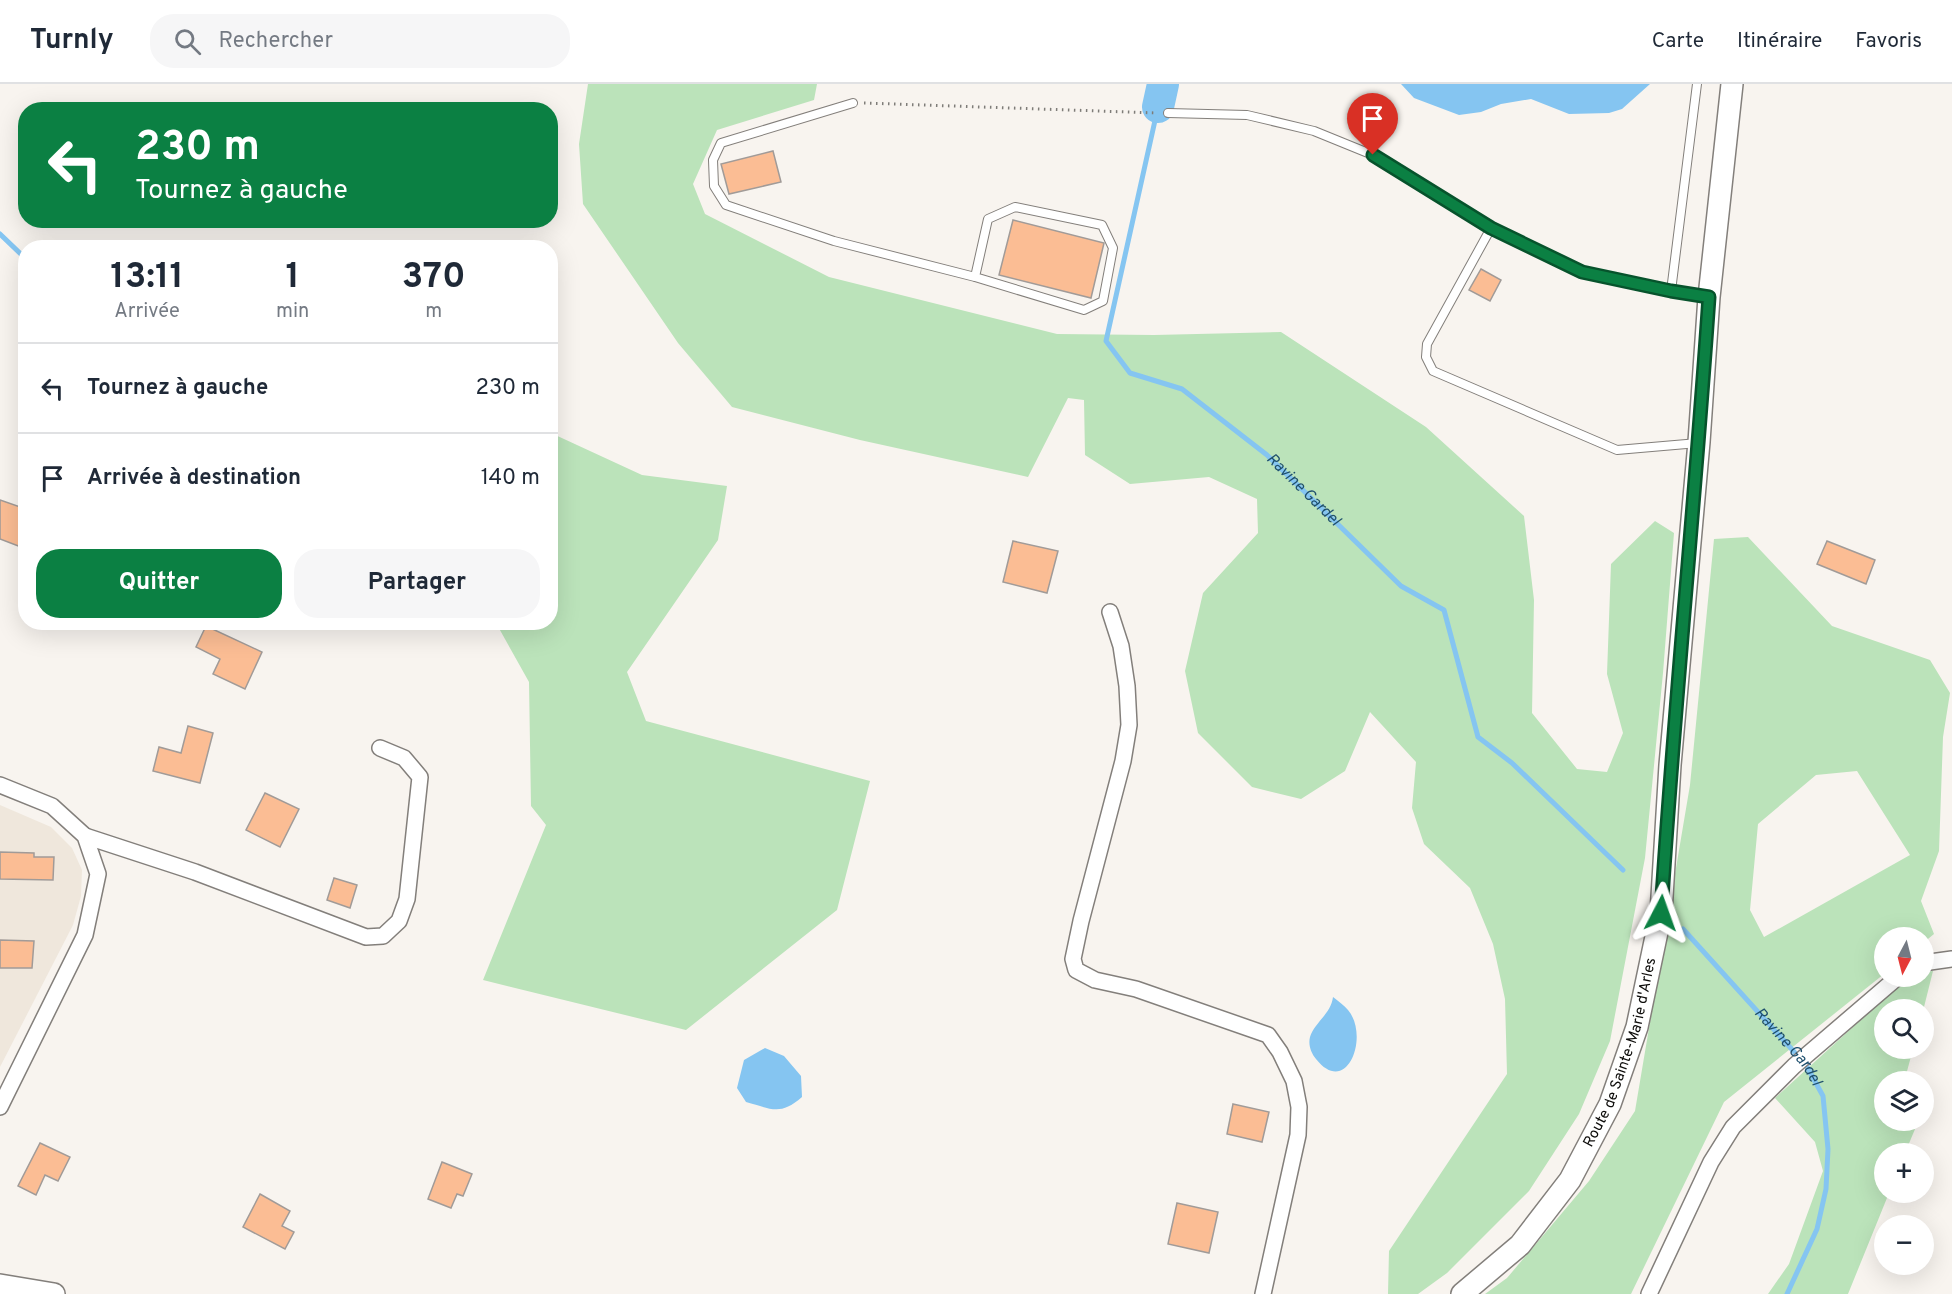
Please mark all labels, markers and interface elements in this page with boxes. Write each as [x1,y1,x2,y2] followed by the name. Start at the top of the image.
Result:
[150,14,570,68] search box
[30,23,114,59] text: Turnly
[171,25,204,58] icon: search
[219,28,333,55] text: Rechercher
[1652,28,1704,55] text: Carte
[1737,28,1822,55] text: Itinéraire
[1855,28,1922,55] text: Favoris
[1347,93,1398,155] pin
[1356,102,1389,135] icon: arrive
[135,122,260,175] text: 230 m
[36,126,114,204] icon: left
[135,174,348,208] text: Tournez à gauche
[110,255,184,301] text: 13:11
[286,255,300,301] text: 1
[402,255,466,301] text: 370
[114,299,180,325] text: Arrivée
[276,299,309,325] text: min
[425,299,442,325] text: m
[36,372,69,405] icon: left
[87,375,268,402] text: Tournez à gauche
[476,375,540,402] text: 230 m
[1262,449,1345,532] water label: Ravine Gardel
[36,462,69,495] icon: arrive
[87,465,301,492] text: Arrivée à destination
[481,465,540,492] text: 140 m
[36,549,282,618] button: Quitter
[294,549,540,618] button: Partager
[1629,881,1693,945] position arrow
[1874,927,1934,987] north arrow
[1874,927,1934,1275] map controls
[1579,956,1661,1151] street label: Route de Sainte-Marie d'Arles
[1874,999,1934,1059] button: search
[1749,1004,1826,1090] water label: Ravine Gardel
[1874,1071,1934,1131] button: layers
[1874,1143,1934,1203] button: +
[1874,1215,1934,1275] button: −

